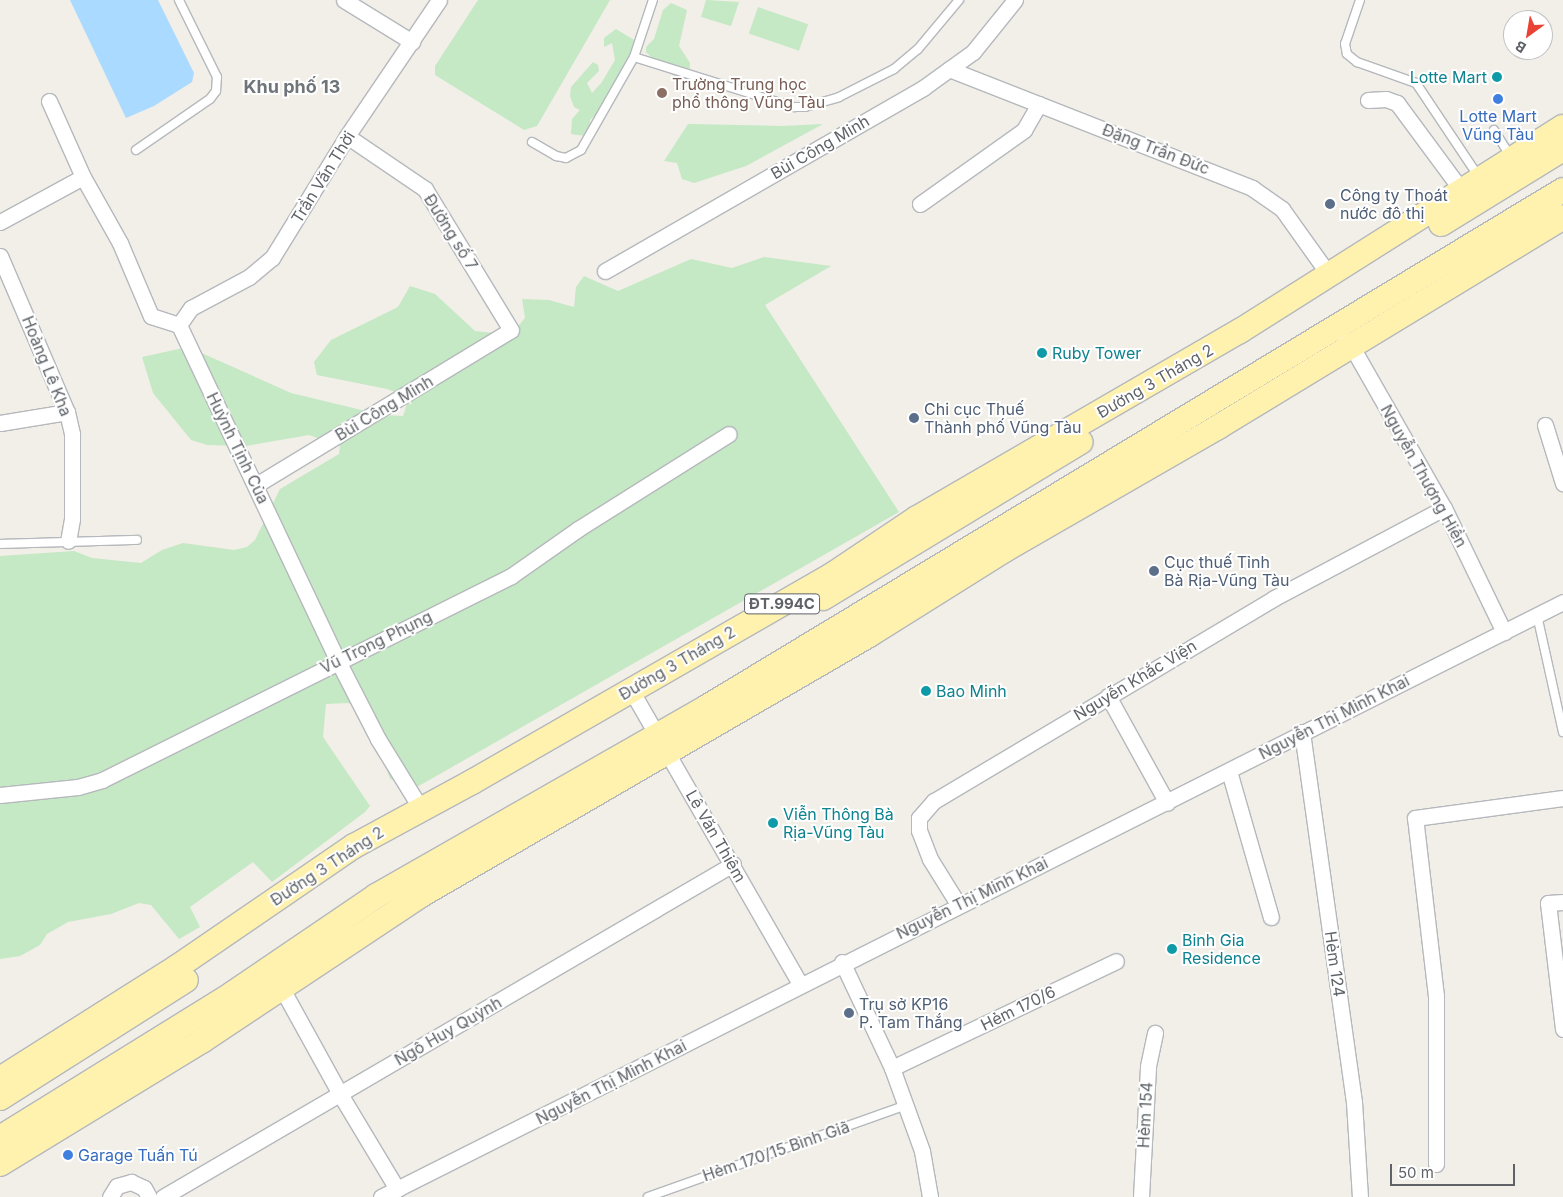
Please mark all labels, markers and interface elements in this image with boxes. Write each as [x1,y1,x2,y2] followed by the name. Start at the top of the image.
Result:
[1503,10,1553,60] north arrow
[1512,38,1529,57] text: B
[1410,67,1487,87] place label: Lotte Mart
[1491,71,1503,83] marker: Lotte Mart
[672,74,825,112] place label: Trường Trung học phổ thông Vũng Tàu
[244,76,340,98] district label: Khu phố 13
[656,87,668,99] marker: Trường Trung học phổ thông Vũng Tàu
[1492,93,1504,105] marker: Lotte Mart Vũng Tàu
[1459,106,1537,144] place label: Lotte Mart Vũng Tàu
[767,111,873,183] street label: Bùi Công Minh
[1100,120,1212,178] street label: Đặng Trần Đức
[287,127,359,227] street label: Trần Văn Thời
[1340,185,1448,223] place label: Công ty Thoát nước đô thị
[420,191,482,273] street label: Đường số 7
[1324,198,1336,210] marker: Công ty Thoát nước đô thị
[18,313,76,419] street label: Hoàng Lê Kha
[1094,340,1216,422] street label: Đường 3 Tháng 2
[1052,343,1141,363] place label: Ruby Tower
[1036,347,1048,359] marker: Ruby Tower
[332,371,436,445] street label: Bùi Công Minh
[203,389,273,507] street label: Huỳnh Tịnh Của
[924,399,1081,437] place label: Chi cục Thuế Thành phố Vũng Tàu
[1377,401,1471,551] street label: Nguyễn Thượng Hiền
[908,412,920,424] marker: Chi cục Thuế Thành phố Vũng Tàu
[1164,552,1290,590] place label: Cục thuế Tỉnh Bà Rịa-Vũng Tàu
[1148,565,1160,577] marker: Cục thuế Tỉnh Bà Rịa-Vũng Tàu
[743,592,821,616] road number: ĐT.994C
[317,607,435,677] street label: Vũ Trọng Phụng
[616,622,738,704] street label: Đường 3 Tháng 2
[1070,636,1200,724] street label: Nguyễn Khắc Viện
[1256,671,1412,763] street label: Nguyễn Thị Minh Khai
[936,681,1007,701] place label: Bao Minh
[920,685,932,697] marker: Bao Minh
[682,787,750,885] street label: Lê Văn Thiêm
[783,804,894,842] place label: Viễn Thông Bà Rịa-Vũng Tàu
[767,817,779,829] marker: Viễn Thông Bà Rịa-Vũng Tàu
[267,822,387,910] street label: Đường 3 Tháng 2
[893,853,1051,943] street label: Nguyễn Thị Minh Khai
[1182,930,1261,968] place label: Binh Gia Residence
[1321,930,1349,998] street label: Hẻm 124
[1166,943,1178,955] marker: Binh Gia Residence
[977,982,1059,1034] street label: Hẻm 170/6
[391,993,505,1069] street label: Ngô Huy Quỳnh
[859,994,962,1032] place label: Trụ sở KP16 P. Tam Thắng
[843,1007,855,1019] marker: Trụ sở KP16 P. Tam Thắng
[533,1036,689,1128] street label: Nguyễn Thị Minh Khai
[1134,1081,1156,1149] street label: Hẻm 154
[700,1117,852,1185] street label: Hẻm 170/15 Bình Giã
[78,1145,198,1165] place label: Garage Tuấn Tú
[62,1149,74,1161] marker: Garage Tuấn Tú
[1393,1154,1518,1186] scale bar
[1398,1163,1434,1182] text: 50 m

